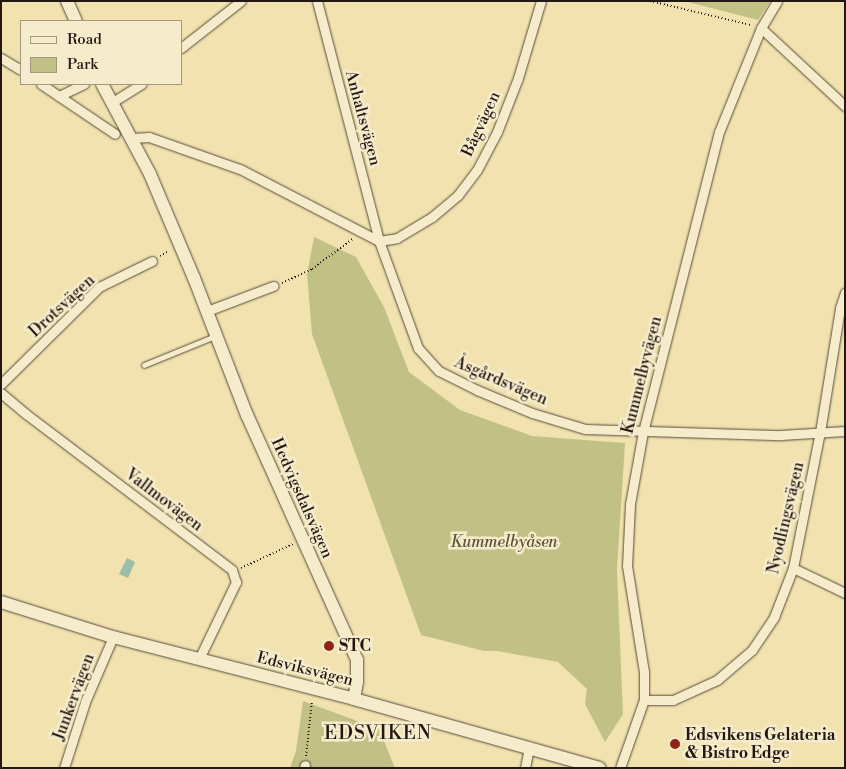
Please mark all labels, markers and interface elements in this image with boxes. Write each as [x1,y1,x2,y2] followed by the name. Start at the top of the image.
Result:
[20,20,182,85] legend
[67,30,102,49] text: Road
[67,55,98,74] text: Park
[341,68,385,168] street label: Anhaltsvägen
[458,89,504,159] street label: Bågvägen
[25,271,99,341] street label: Drotsvägen
[618,314,666,436] street label: Kummelbyvägen
[452,353,550,409] street label: Åsgårdsvägen
[267,435,337,561] street label: Hedvigsdalsvägen
[764,460,808,576] street label: Nyodlingsvägen
[121,465,207,535] street label: Vallmovägen
[450,532,558,552] park label: Kummelbyåsen
[339,636,371,656] place label: STC
[323,640,335,652] marker: STC
[255,648,355,690] street label: Edsviksvägen
[49,651,99,743] street label: Junkervägen
[323,723,433,745] district label: EDSVIKEN
[685,725,835,763] place label: Edsvikens Gelateria & Bistro Edge
[669,738,681,750] marker: Edsvikens Gelateria & Bistro Edge

